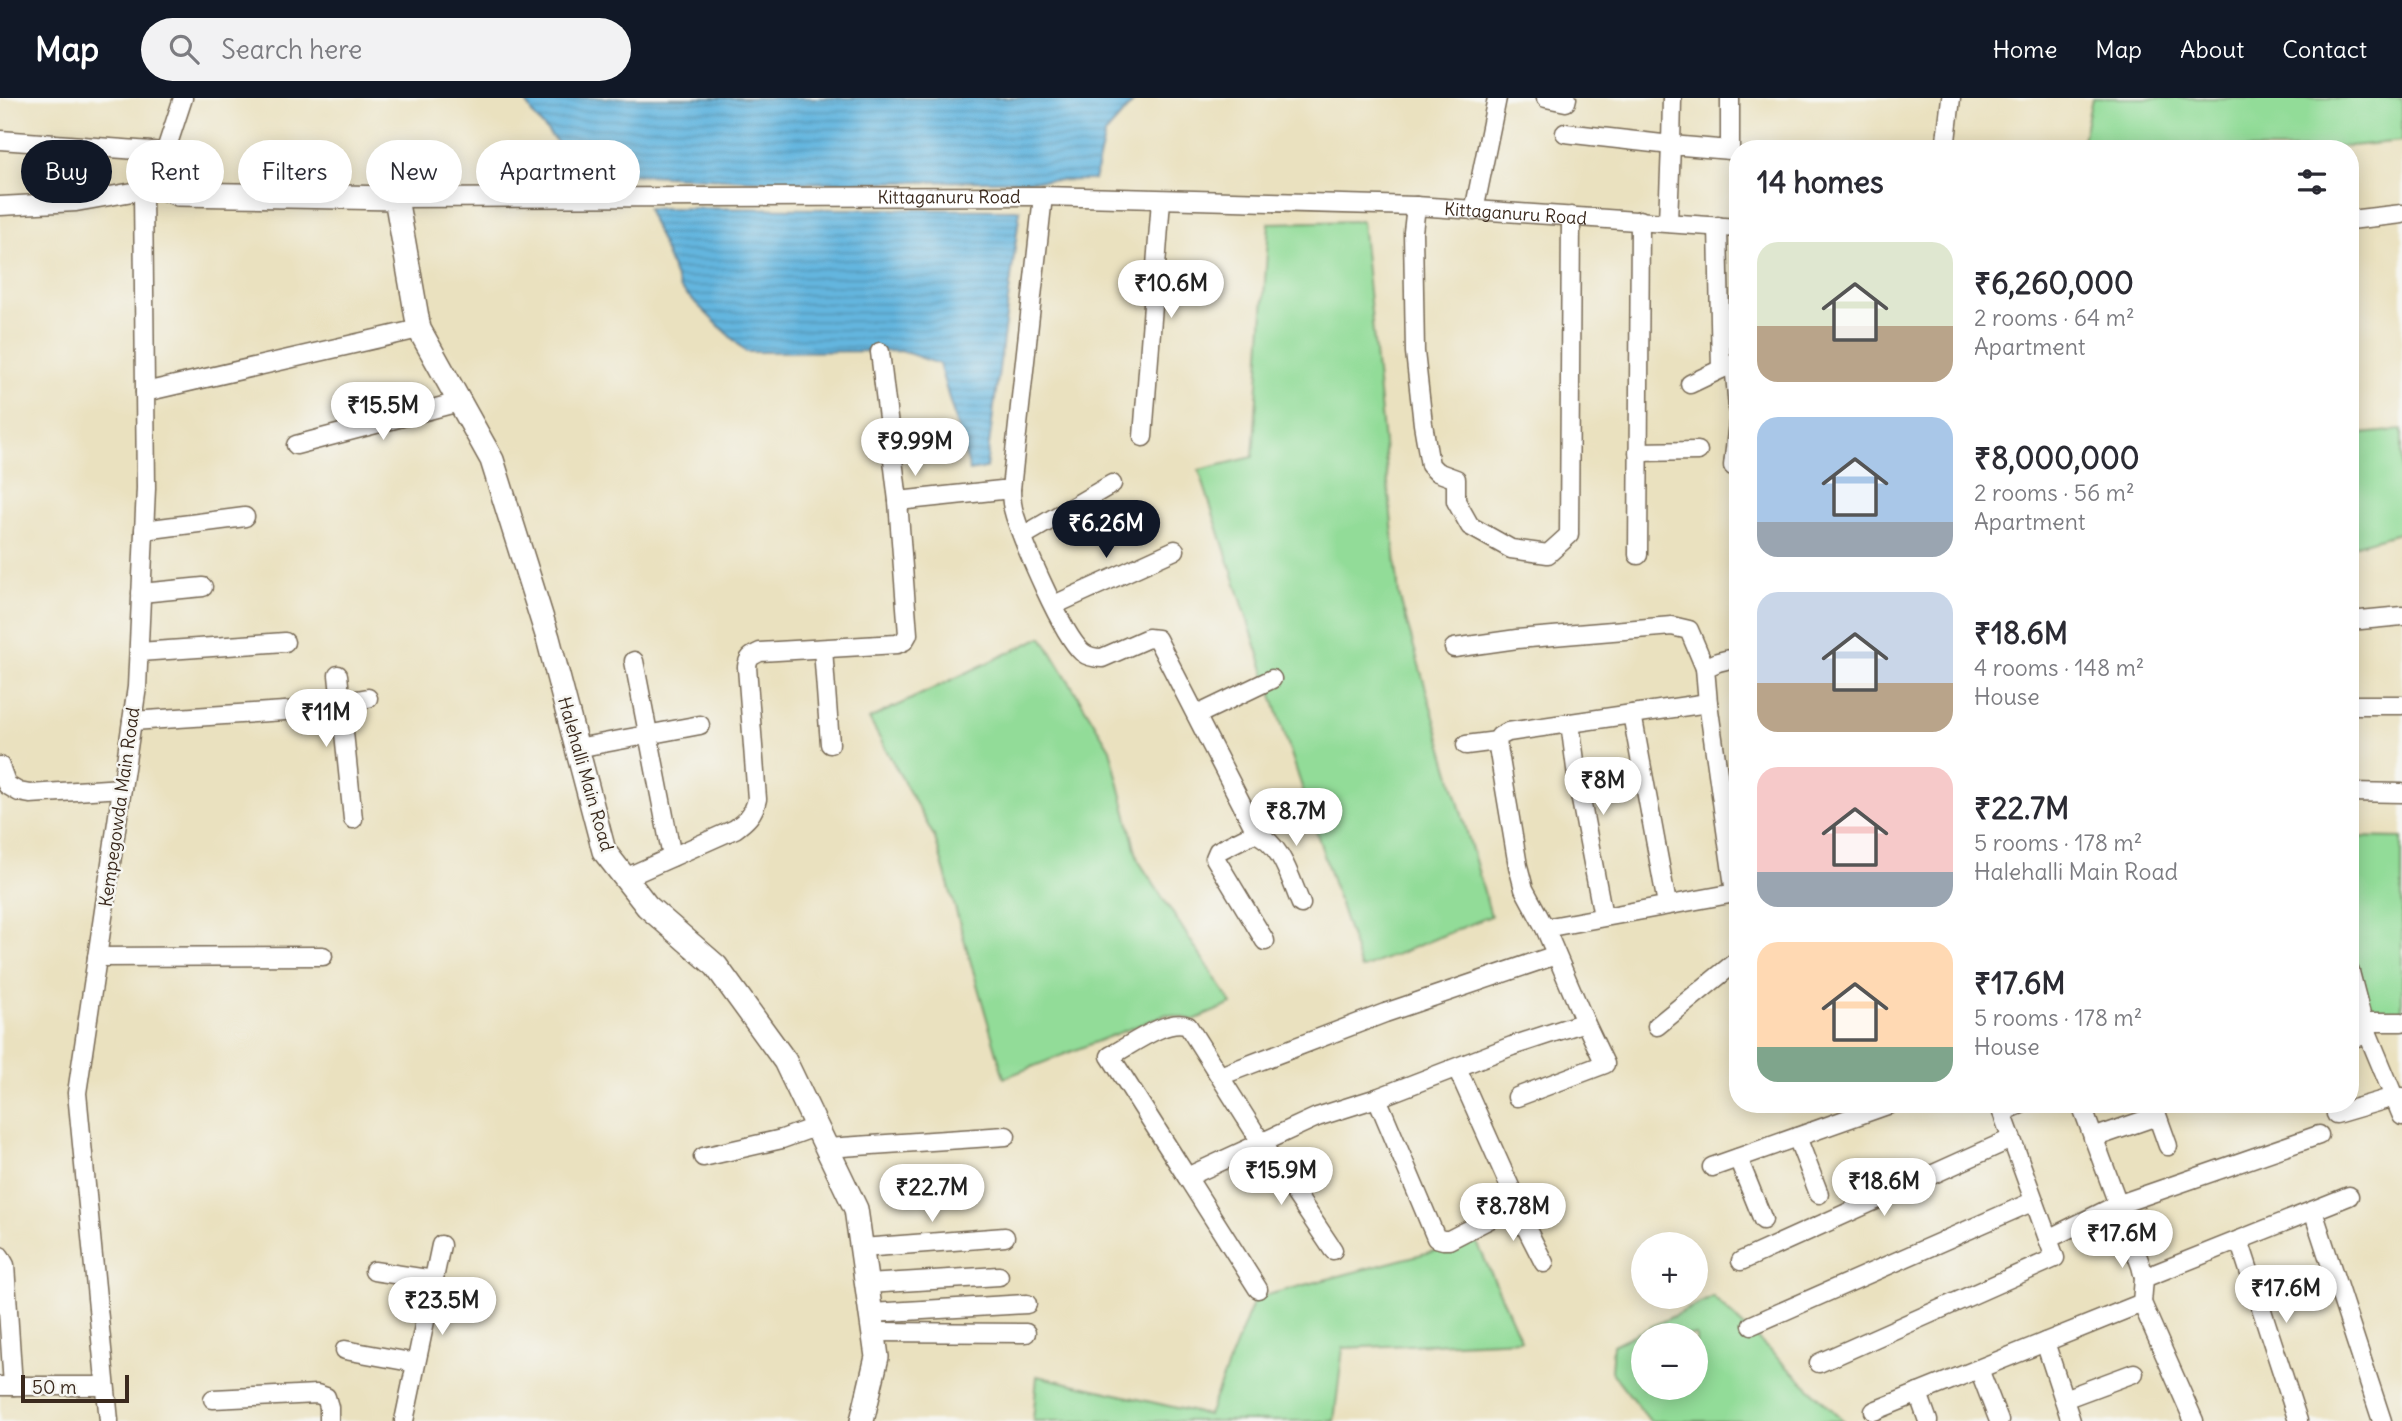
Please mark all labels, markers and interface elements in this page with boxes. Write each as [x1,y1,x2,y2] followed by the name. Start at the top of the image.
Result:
[141,18,631,81] search box
[35,28,99,70] text: Map
[165,30,203,68] icon: search
[221,33,362,66] text: Search here
[1993,34,2057,64] text: Home
[2095,34,2142,64] text: Map
[2180,34,2244,64] text: About
[2282,34,2367,64] text: Contact
[21,140,112,203] chip: Buy
[126,140,224,203] chip: Rent
[238,140,352,203] chip: Filters
[366,140,462,203] chip: New
[476,140,640,203] chip: Apartment
[1757,163,1884,201] text: 14 homes
[2293,163,2331,201] icon: filters
[877,185,1021,208] street label: Kittaganuru Road
[1443,196,1588,229] street label: Kittaganuru Road
[1114,260,1228,320] pin: ₹10.6M
[1974,264,2134,302] text: ₹6,260,000
[1134,268,1208,297] text: ₹10.6M
[1813,270,1897,354] icon: home
[1974,303,2135,332] text: 2 rooms · 64 m²
[1974,332,2086,361] text: Apartment
[326,382,440,442] pin: ₹15.5M
[347,390,419,419] text: ₹15.5M
[858,418,972,478] pin: ₹9.99M
[877,426,953,455] text: ₹9.99M
[1974,439,2139,477] text: ₹8,000,000
[1813,445,1897,529] icon: home
[1974,478,2135,507] text: 2 rooms · 56 m²
[1049,500,1163,560] pin: ₹6.26M
[1974,507,2086,536] text: Apartment
[1068,508,1144,537] text: ₹6.26M
[1974,614,2068,652] text: ₹18.6M
[1813,620,1897,704] icon: home
[1974,653,2144,682] text: 4 rooms · 148 m²
[1974,682,2040,711] text: House
[285,690,367,749] pin: ₹11M
[553,694,619,854] street label: Halehalli Main Road
[301,697,351,726] text: ₹11M
[94,705,144,908] street label: Kempegowda Main Road
[1569,758,1637,817] pin: ₹8M
[1580,765,1626,794] text: ₹8M
[1247,788,1345,848] pin: ₹8.7M
[1974,789,2069,827] text: ₹22.7M
[1813,795,1897,879] icon: home
[1265,796,1327,825] text: ₹8.7M
[1974,828,2142,857] text: 5 rooms · 178 m²
[1974,857,2178,886] text: Halehalli Main Road
[1974,964,2066,1002] text: ₹17.6M
[1813,970,1897,1054] icon: home
[1974,1003,2142,1032] text: 5 rooms · 178 m²
[1974,1032,2040,1061] text: House
[1224,1148,1338,1207] pin: ₹15.9M
[1245,1155,1317,1184] text: ₹15.9M
[1827,1158,1941,1218] pin: ₹18.6M
[875,1164,989,1224] pin: ₹22.7M
[1848,1166,1920,1195] text: ₹18.6M
[895,1172,969,1201] text: ₹22.7M
[1456,1184,1570,1243] pin: ₹8.78M
[1476,1191,1550,1220] text: ₹8.78M
[2065,1210,2179,1270] pin: ₹17.6M
[2087,1218,2157,1247] text: ₹17.6M
[1631,1232,1708,1400] map controls
[1631,1232,1708,1309] button: +
[2229,1266,2343,1325] pin: ₹17.6M
[2251,1273,2321,1302] text: ₹17.6M
[385,1278,499,1337] pin: ₹23.5M
[404,1285,480,1314] text: ₹23.5M
[1631,1323,1708,1400] button: −
[21,1372,130,1404] scale bar
[32,1375,77,1399] text: 50 m

